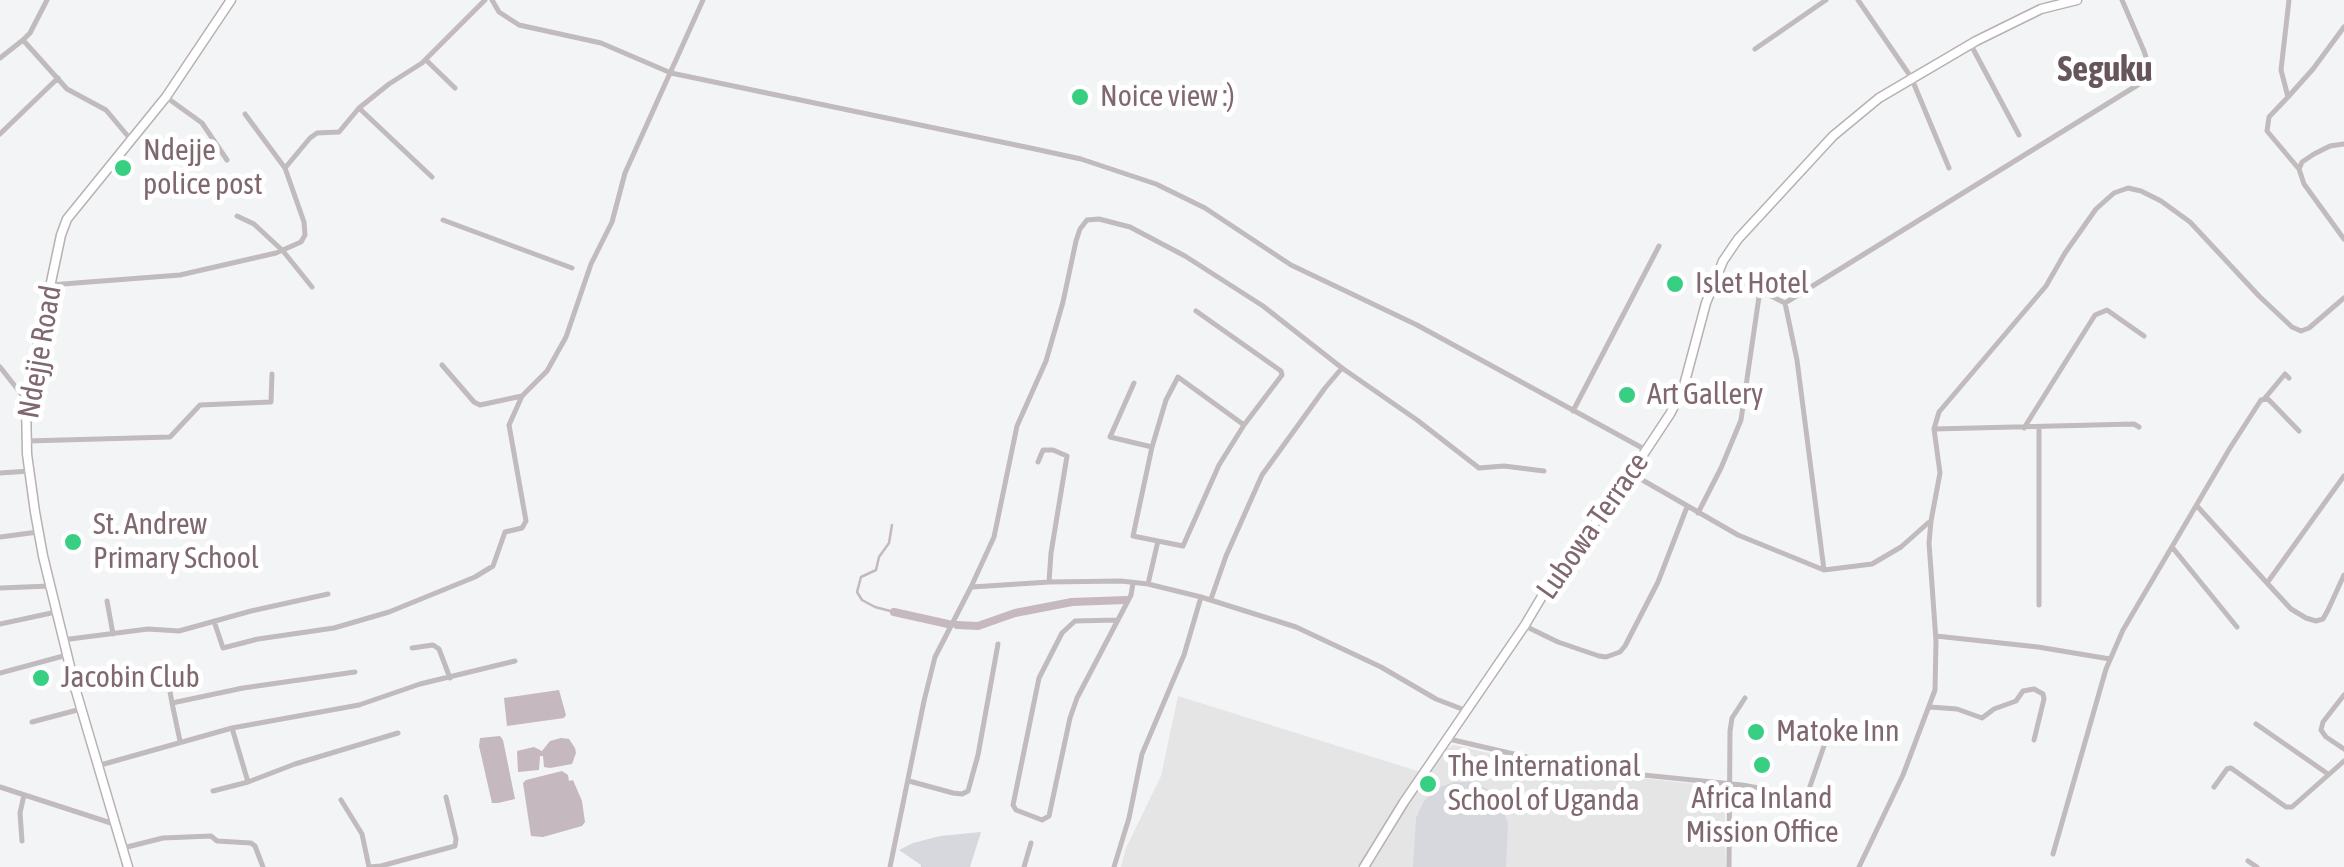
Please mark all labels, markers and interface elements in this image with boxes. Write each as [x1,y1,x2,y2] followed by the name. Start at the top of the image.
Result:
[2058,49,2152,91] district label: Seguku
[1100,79,1235,115] place label: Noice view :)
[1069,86,1091,108] marker: Noice view :)
[143,133,263,204] place label: Ndejje police post
[112,157,134,179] marker: Ndejje police post
[1695,266,1809,302] place label: Islet Hotel
[1664,273,1686,295] marker: Islet Hotel
[11,283,69,421] street label: Ndejje Road
[1647,377,1763,413] place label: Art Gallery
[1616,384,1638,406] marker: Art Gallery
[1529,446,1657,606] street label: Lubowa Terrace
[93,507,259,578] place label: St. Andrew Primary School
[62,531,84,553] marker: St. Andrew Primary School
[61,660,200,696] place label: Jacobin Club
[30,667,52,689] marker: Jacobin Club
[1776,714,1900,750] place label: Matoke Inn
[1745,721,1767,743] marker: Matoke Inn
[1448,749,1640,820] place label: The International School of Uganda
[1751,754,1773,776] marker: Africa Inland Mission Office
[1417,773,1439,795] marker: The International School of Uganda
[1685,781,1839,852] place label: Africa Inland Mission Office

